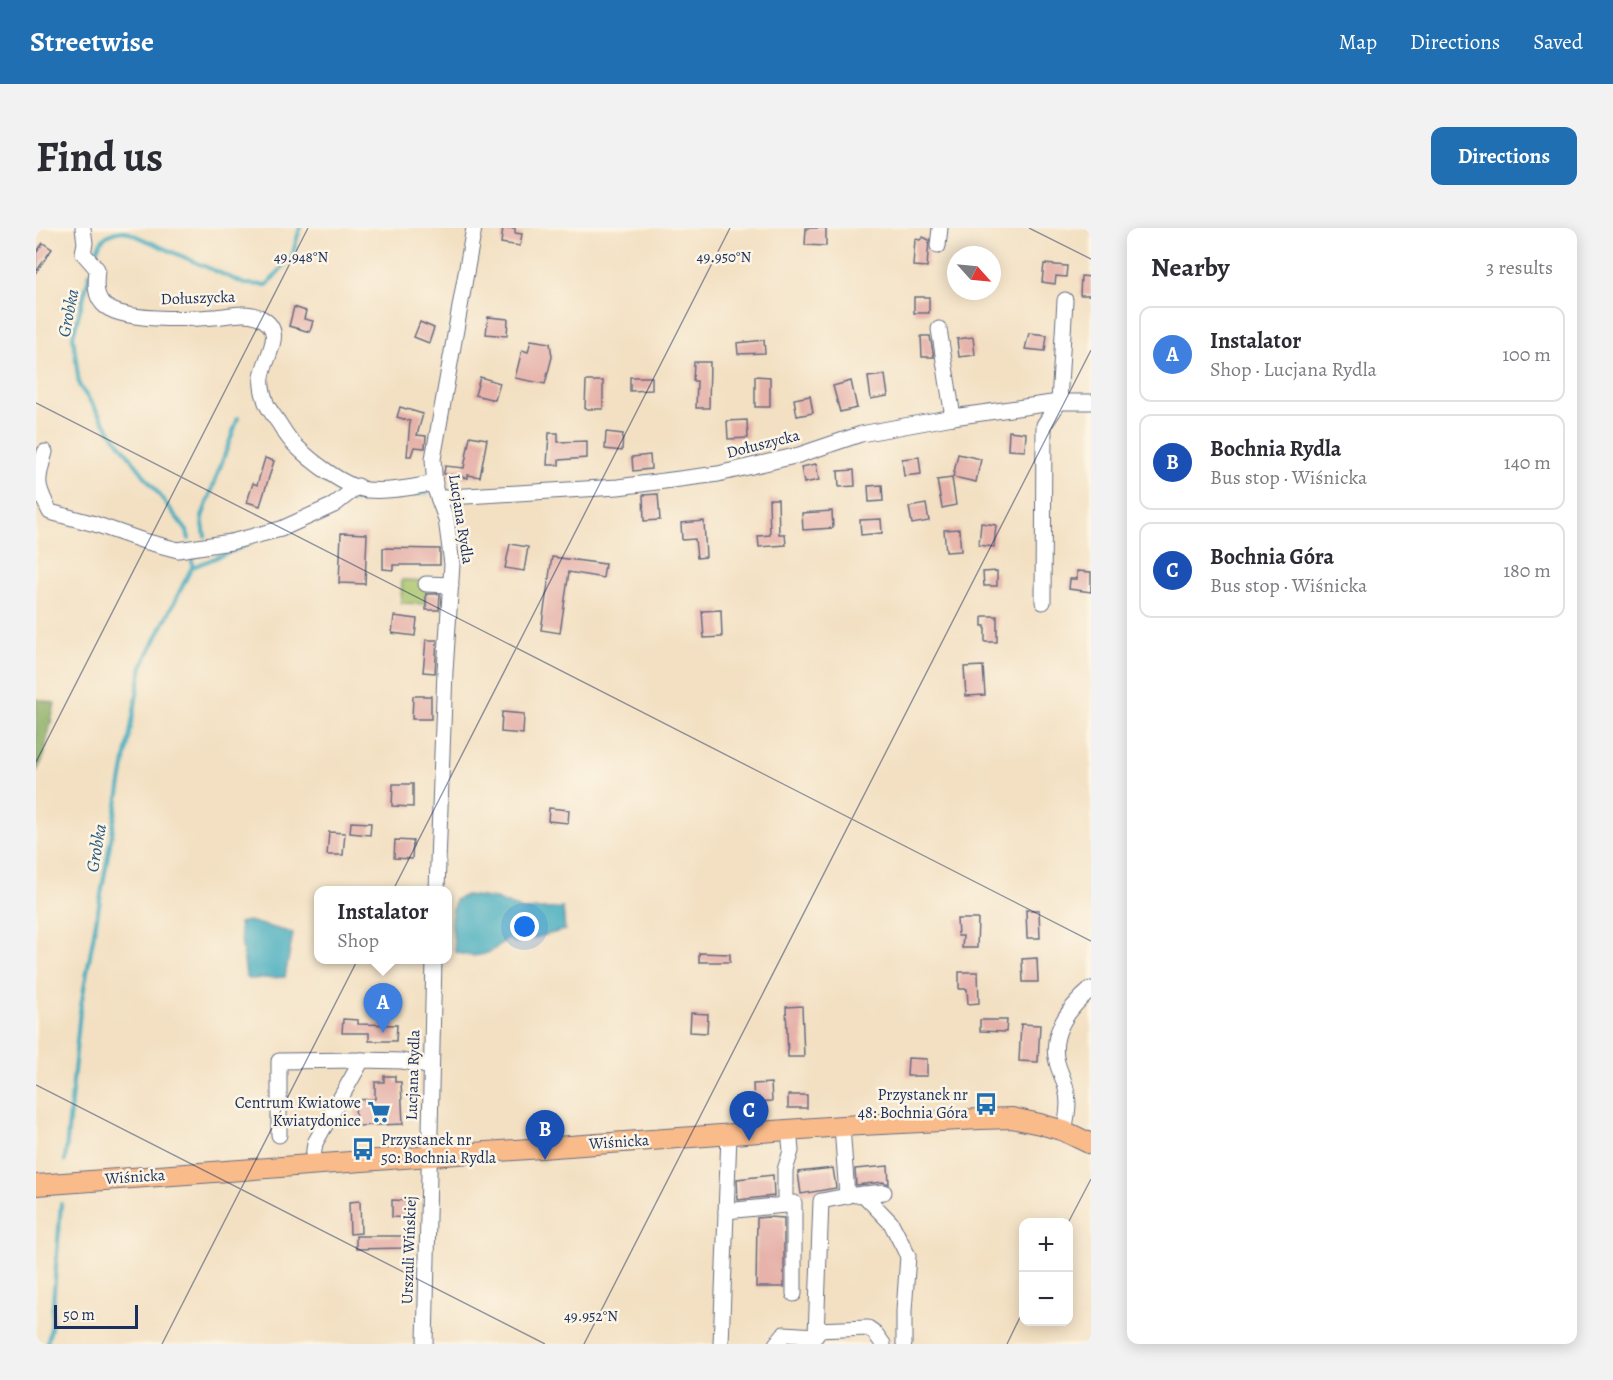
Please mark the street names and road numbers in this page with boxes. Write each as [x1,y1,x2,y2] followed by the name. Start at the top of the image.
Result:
[160,286,236,310] street label: Dołuszycka
[724,424,802,464] street label: Dołuszycka
[443,472,479,566] street label: Lucjana Rydla
[400,1029,426,1121] street label: Lucjana Rydla
[587,1129,650,1155] street label: Wiśnicka
[103,1164,166,1190] street label: Wiśnicka
[396,1195,422,1305] street label: Urszuli Wińskiej

